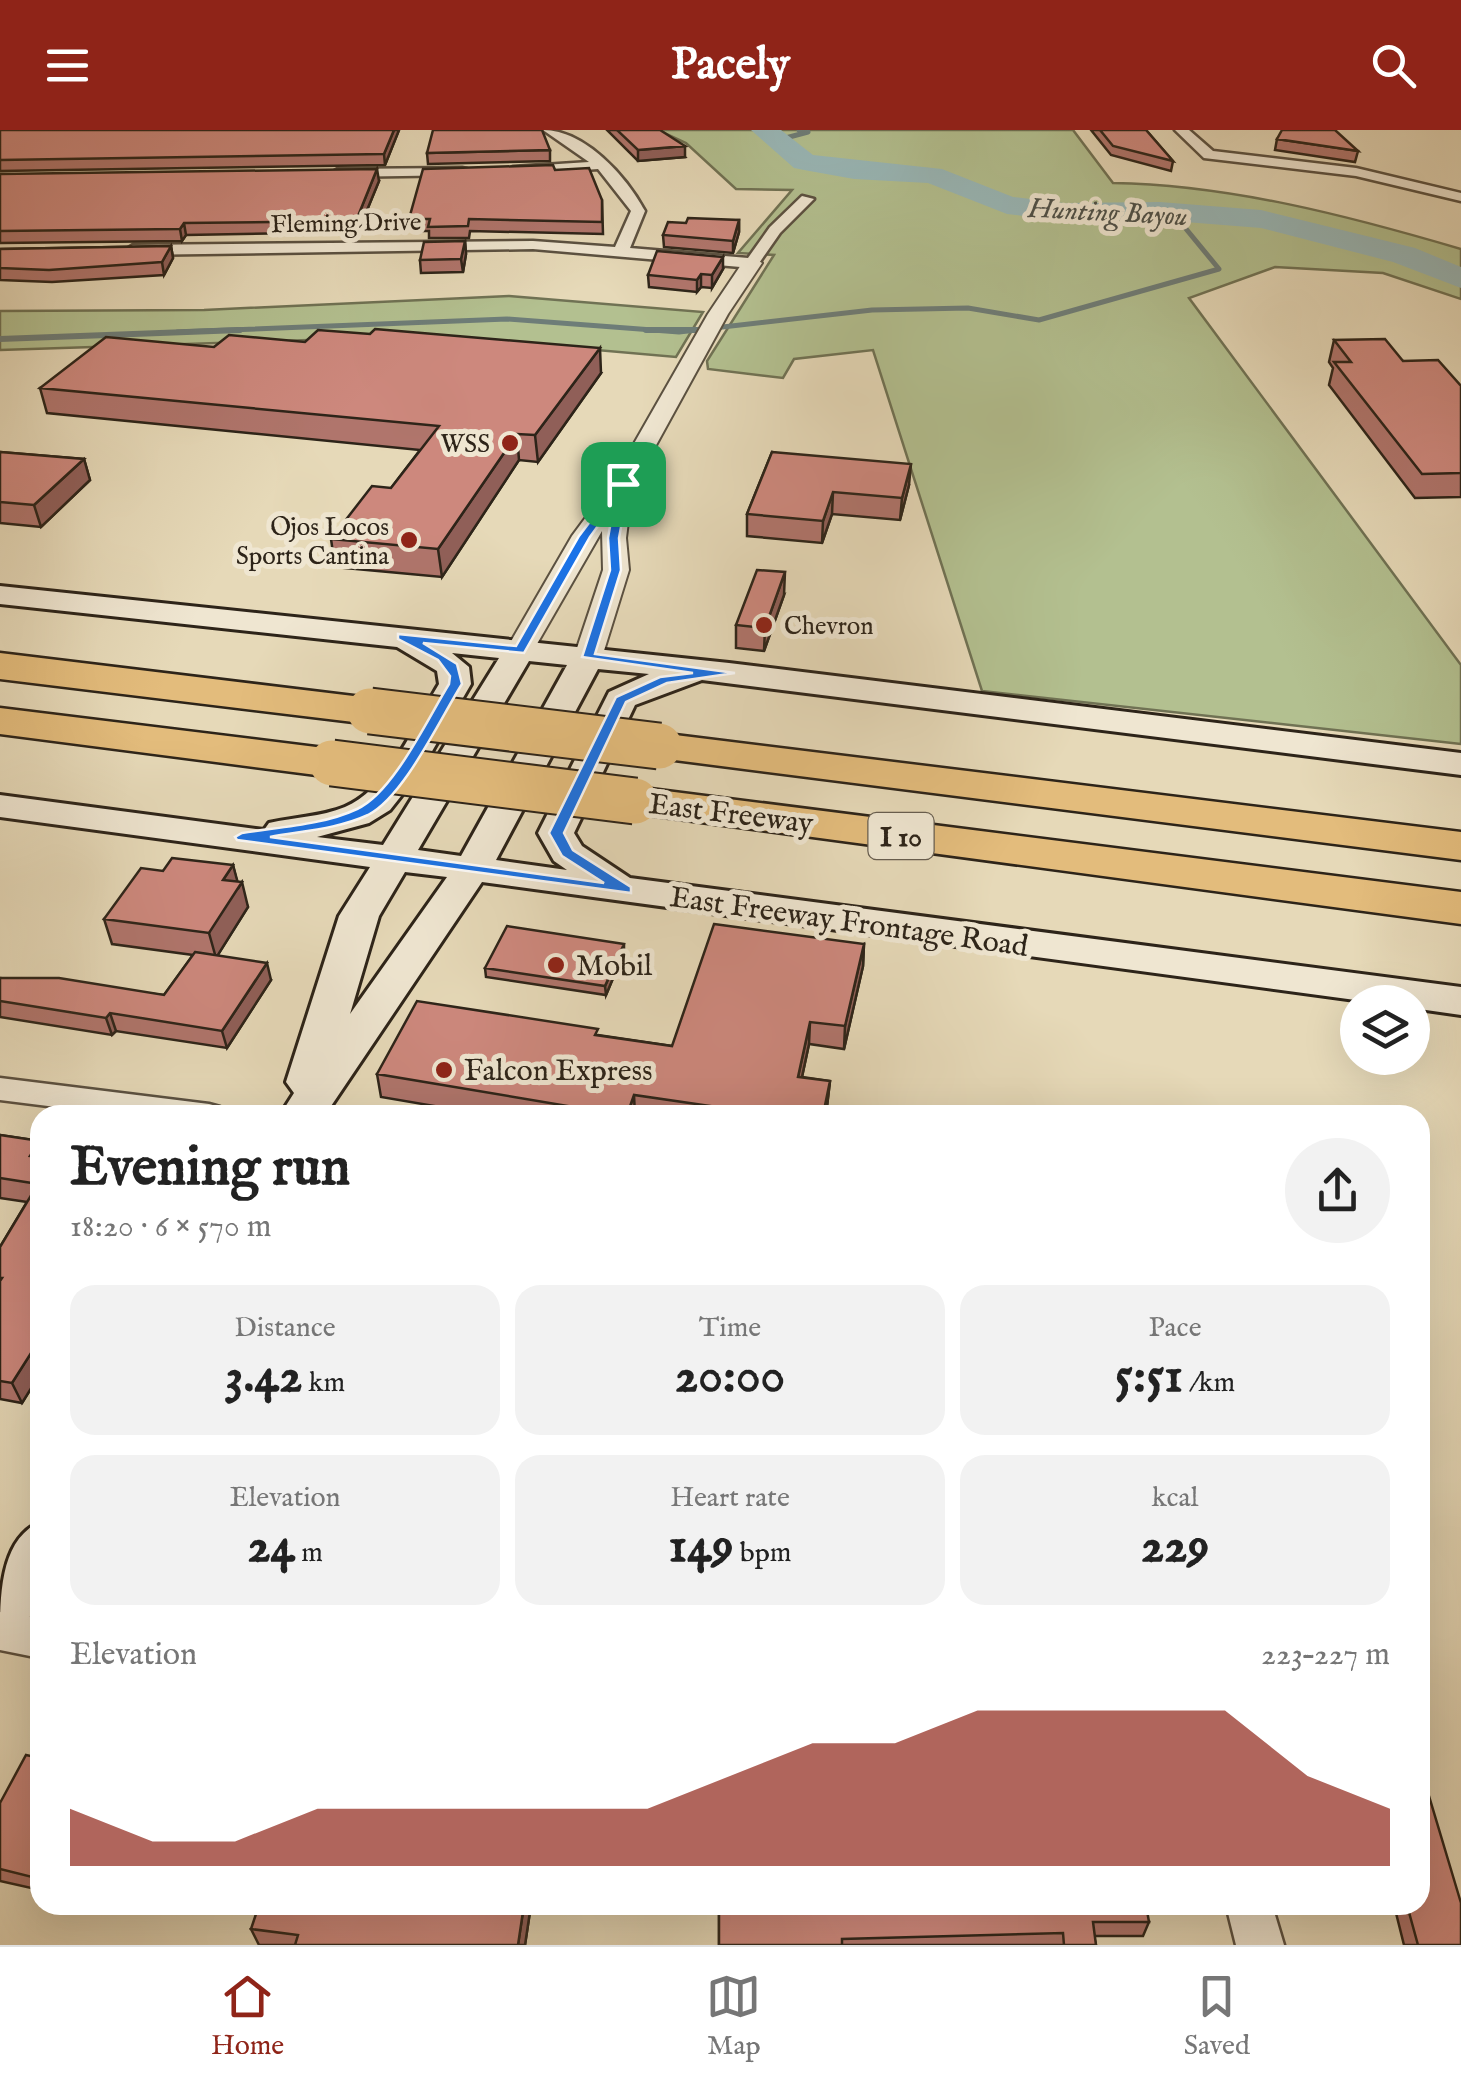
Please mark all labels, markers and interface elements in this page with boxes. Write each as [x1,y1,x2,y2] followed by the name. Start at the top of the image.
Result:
[671,37,790,94] text: Pacely
[40,38,95,93] icon: menu
[1366,38,1421,93] icon: search
[1026,192,1188,235] water label: Hunting Bayou
[270,207,422,241] street label: Fleming Drive
[441,429,490,461] place label: WSS
[499,432,521,454] marker: WSS
[581,442,666,527] pin
[596,457,651,512] icon: arrive
[236,512,389,573] place label: Ojos Locos Sports Cantina
[398,529,420,551] marker: Ojos Locos Sports Cantina
[784,611,874,643] place label: Chevron
[753,614,775,636] marker: Chevron
[646,786,815,844] street label: East Freeway
[868,813,934,859] road number: I 10
[667,879,1031,967] street label: East Freeway Frontage Road
[576,948,653,986] place label: Mobil
[545,954,567,976] marker: Mobil
[1340,985,1430,1075] map controls
[1340,985,1430,1075] button: layers
[464,1053,653,1091] place label: Falcon Express
[433,1059,455,1081] marker: Falcon Express
[70,1134,350,1204] text: Evening run
[1285,1138,1390,1243] button: share
[70,1207,271,1248] text: 18:20 · 6 × 570 m
[234,1311,336,1346] text: Distance
[699,1311,761,1346] text: Time
[1149,1311,1201,1346] text: Pace
[225,1346,303,1409] text: 3.42
[675,1346,785,1409] text: 20:00
[1115,1346,1183,1409] text: 5:51
[303,1366,345,1401] text: km
[1183,1366,1235,1401] text: /km
[229,1481,341,1516] text: Elevation
[670,1481,790,1516] text: Heart rate
[1152,1481,1198,1516] text: kcal
[247,1516,295,1579] text: 24
[669,1516,734,1579] text: 149
[1141,1516,1209,1579] text: 229
[295,1536,323,1571] text: m
[734,1536,791,1571] text: bpm
[70,1635,197,1676] text: Elevation
[1261,1635,1390,1676] text: 223–227 m
[211,1969,284,2064] tab: Home
[706,1969,761,2064] tab: Map
[1184,1969,1250,2064] tab: Saved

